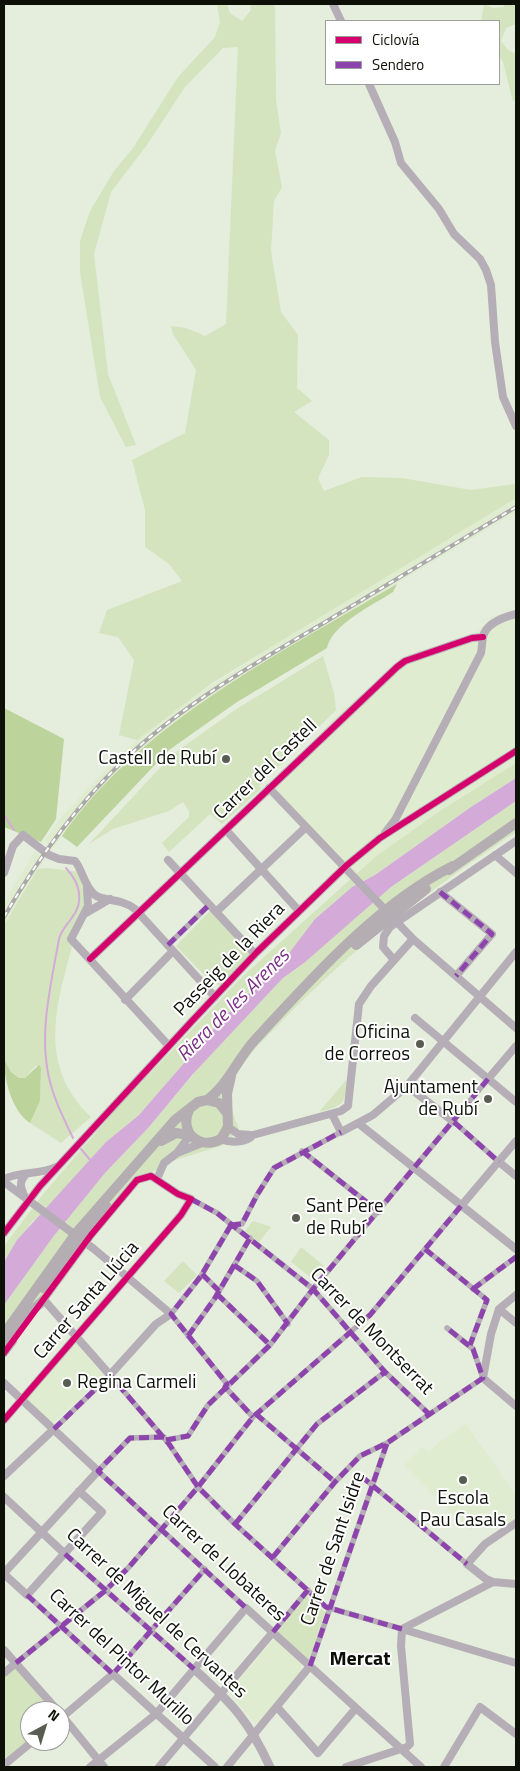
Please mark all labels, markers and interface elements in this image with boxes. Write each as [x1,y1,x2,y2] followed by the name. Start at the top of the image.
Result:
[325,20,500,85] legend
[372,28,419,51] text: Ciclovía
[372,53,424,76] text: Sendero
[209,715,323,825] street label: Carrer del Castell
[98,748,216,770] place label: Castell de Rubí
[220,753,232,765] marker: Castell de Rubí
[170,898,290,1022] street label: Passeig de la Riera
[173,945,295,1067] water label: Riera de les Arenes
[325,1022,410,1066] place label: Oficina de Correos
[414,1038,426,1050] marker: Oficina de Correos
[384,1077,478,1121] place label: Ajuntament de Rubí
[482,1093,494,1105] marker: Ajuntament de Rubí
[306,1196,384,1240] place label: Sant Pere de Rubí
[290,1212,302,1224] marker: Sant Pere de Rubí
[30,1237,144,1365] street label: Carrer Santa Llúcia
[305,1264,437,1400] street label: Carrer de Montserrat
[77,1372,196,1394] place label: Regina Carmeli
[61,1377,73,1389] marker: Regina Carmeli
[297,1469,371,1629] street label: Carrer de Sant Isidre
[457,1474,469,1486] marker: Escola Pau Casals
[420,1488,506,1532] place label: Escola Pau Casals
[156,1501,290,1627] street label: Carrer de Llobateres
[61,1524,251,1704] street label: Carrer de Miguel de Cervantes
[44,1585,198,1731] street label: Carrer del Pintor Murillo
[329,1648,391,1672] district label: Mercat
[20,1701,70,1751] north arrow
[44,1704,64,1726] text: N

